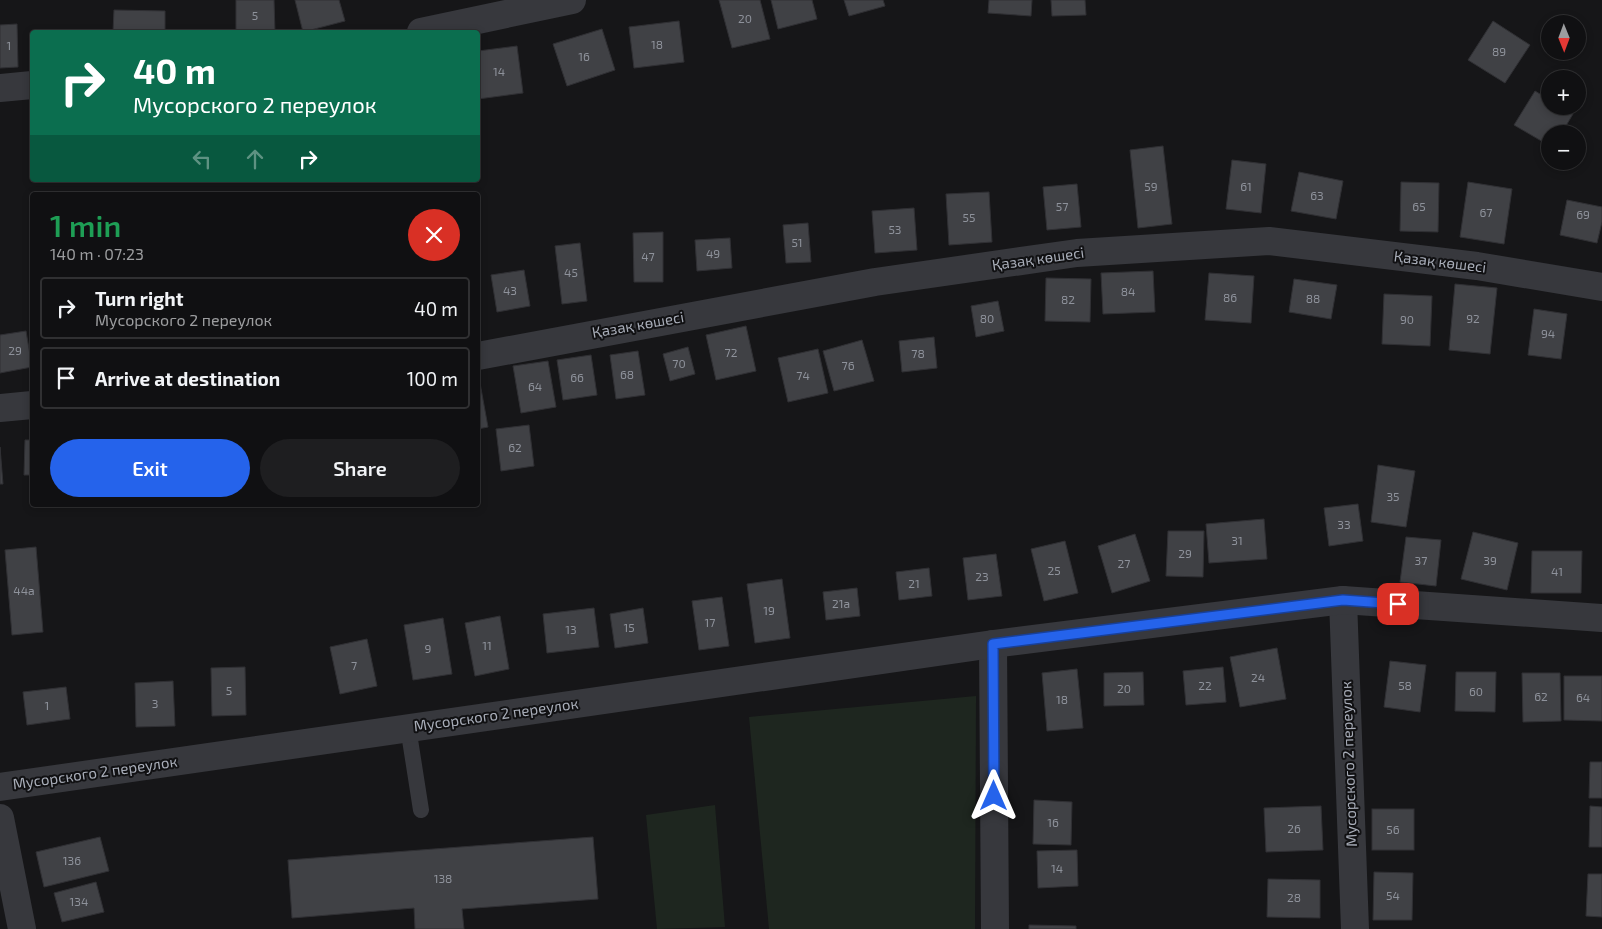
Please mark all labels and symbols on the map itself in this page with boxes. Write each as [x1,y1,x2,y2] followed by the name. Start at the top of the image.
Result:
[252,8,258,22] house number: 5
[738,11,752,25] house number: 20
[1541,15,1586,60] north arrow
[651,37,663,51] house number: 18
[7,38,11,52] house number: 1
[1492,44,1506,58] house number: 89
[578,49,590,63] house number: 16
[493,64,505,78] house number: 14
[1144,179,1158,193] house number: 59
[1240,179,1252,193] house number: 61
[1310,188,1324,202] house number: 63
[1056,199,1068,213] house number: 57
[1412,199,1426,213] house number: 65
[1479,205,1493,219] house number: 67
[1576,207,1590,221] house number: 69
[963,210,975,224] house number: 55
[888,222,902,236] house number: 53
[791,235,803,249] house number: 51
[991,243,1085,273] street label: Қазақ көшесі
[706,246,720,260] house number: 49
[1393,246,1487,276] street label: Қазақ көшесі
[641,249,655,263] house number: 47
[564,265,578,279] house number: 45
[503,283,517,297] house number: 43
[1121,284,1135,298] house number: 84
[1223,290,1237,304] house number: 86
[1306,291,1320,305] house number: 88
[1061,292,1075,306] house number: 82
[590,307,685,341] street label: Қазақ көшесі
[980,311,994,325] house number: 80
[1466,311,1480,325] house number: 92
[1400,312,1414,326] house number: 90
[1541,326,1555,340] house number: 94
[8,343,22,357] house number: 29
[725,345,738,359] house number: 72
[911,346,925,360] house number: 78
[672,356,686,370] house number: 70
[841,358,855,372] house number: 76
[620,367,634,381] house number: 68
[796,368,810,382] house number: 74
[570,370,584,384] house number: 66
[528,379,542,393] house number: 64
[508,440,522,454] house number: 62
[1386,489,1400,503] house number: 35
[1337,517,1351,531] house number: 33
[1231,533,1243,547] house number: 31
[1178,546,1192,560] house number: 29
[1415,553,1427,567] house number: 37
[1483,553,1497,567] house number: 39
[1118,556,1130,570] house number: 27
[1047,563,1061,577] house number: 25
[1551,564,1563,578] house number: 41
[975,569,989,583] house number: 23
[908,576,920,590] house number: 21
[13,583,35,597] house number: 44а
[1377,583,1419,625] pin
[832,596,850,610] house number: 21а
[763,603,775,617] house number: 19
[705,615,715,629] house number: 17
[623,620,635,634] house number: 15
[565,622,577,636] house number: 13
[482,638,492,652] house number: 11
[425,641,432,655] house number: 9
[351,658,357,672] house number: 7
[1251,670,1265,684] house number: 24
[1198,678,1212,692] house number: 22
[1398,678,1412,692] house number: 58
[1117,681,1131,695] house number: 20
[1336,681,1361,847] street label: Мусорского 2 переулок
[226,683,232,697] house number: 5
[1469,684,1483,698] house number: 60
[1534,689,1548,703] house number: 62
[1576,690,1590,704] house number: 64
[1056,692,1068,706] house number: 18
[412,694,579,735] street label: Мусорского 2 переулок
[152,696,158,710] house number: 3
[45,698,49,712] house number: 1
[11,752,178,793] street label: Мусорского 2 переулок
[967,769,1019,821] position arrow
[1047,815,1059,829] house number: 16
[1287,821,1301,835] house number: 26
[1386,822,1400,836] house number: 56
[63,853,81,867] house number: 136
[1051,861,1063,875] house number: 14
[434,871,452,885] house number: 138
[1386,888,1400,902] house number: 54
[1287,890,1301,904] house number: 28
[70,894,88,908] house number: 134

